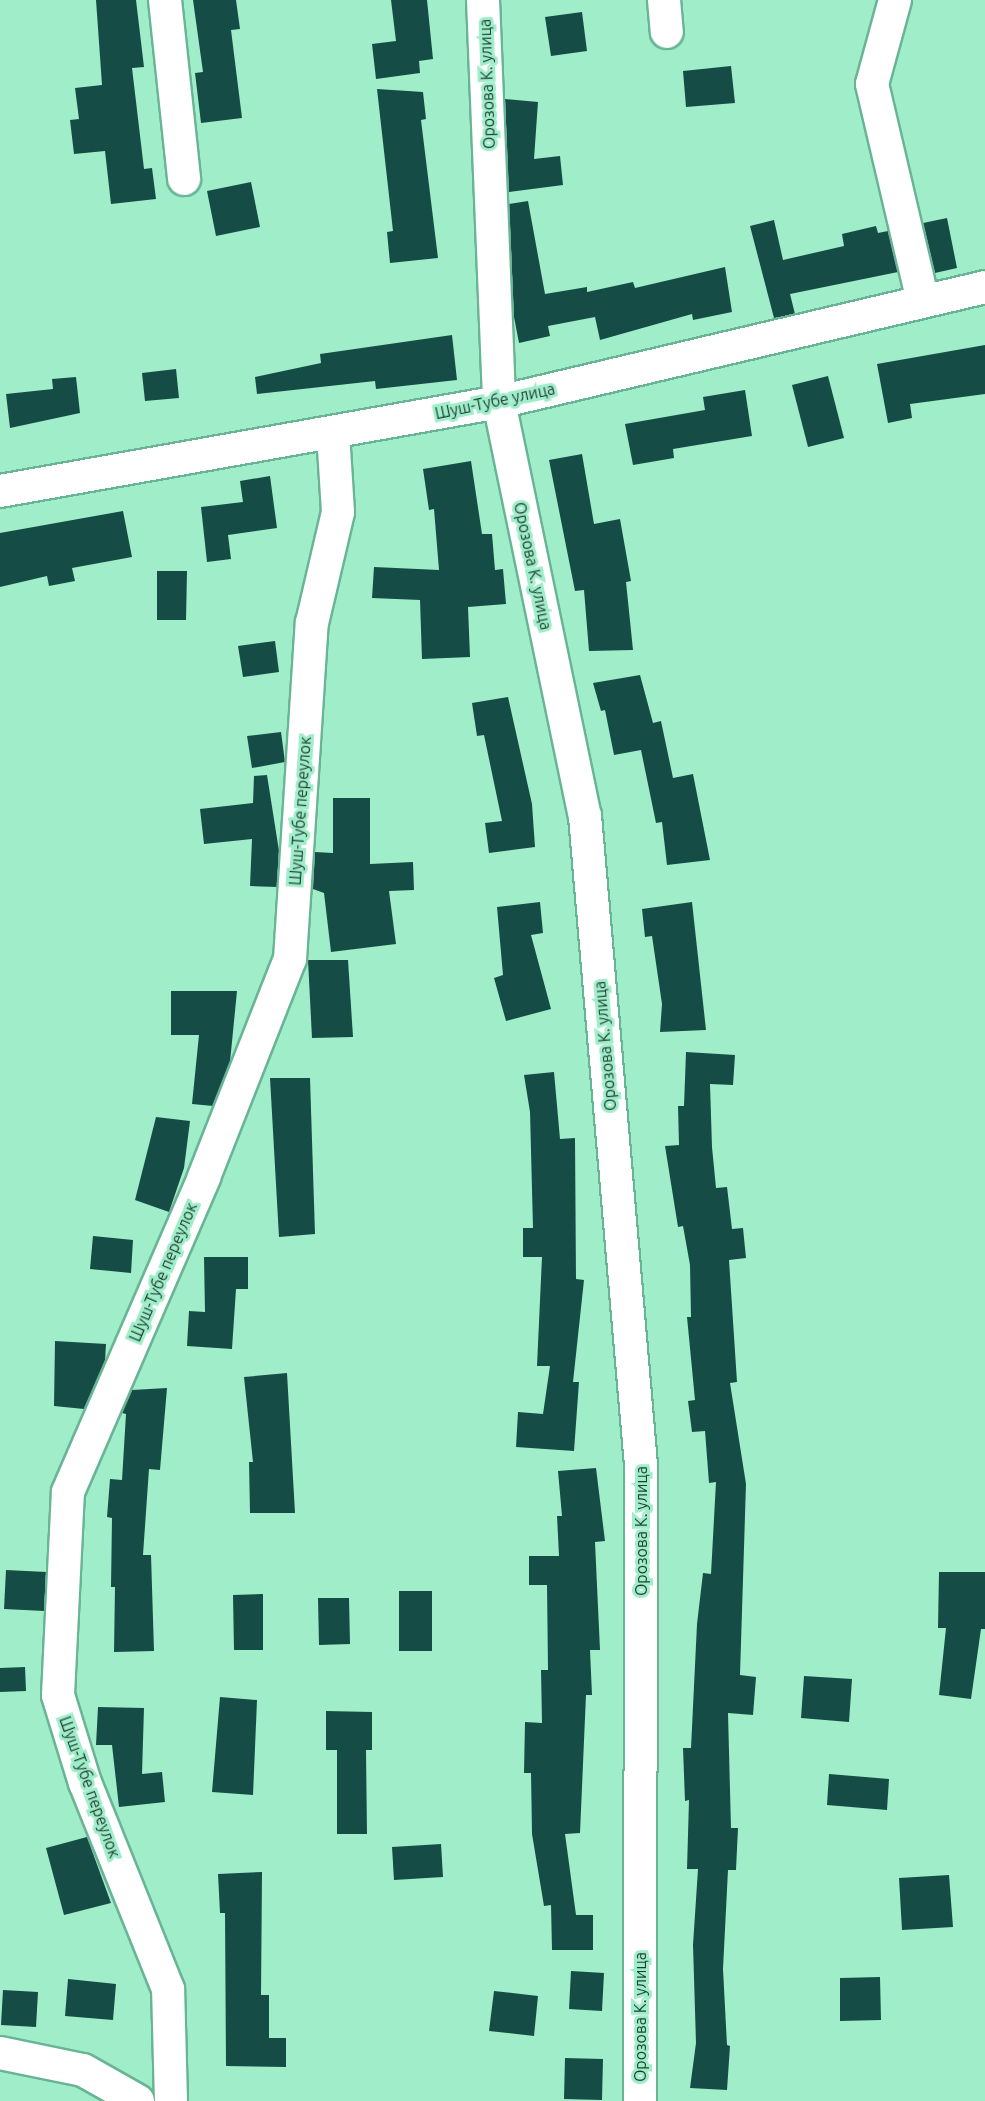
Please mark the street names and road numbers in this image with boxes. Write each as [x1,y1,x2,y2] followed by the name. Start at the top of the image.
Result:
[475,19,499,149] street label: Орозова К. улица
[433,379,557,423] street label: Шуш-Тубе улица
[510,500,556,632] street label: Орозова К. улица
[285,736,315,886] street label: Шуш-Тубе переулок
[590,980,620,1112] street label: Орозова К. улица
[125,1200,201,1344] street label: Шуш-Тубе переулок
[631,1466,651,1596] street label: Орозова К. улица
[55,1714,125,1860] street label: Шуш-Тубе переулок
[630,1952,650,2082] street label: Орозова К. улица

